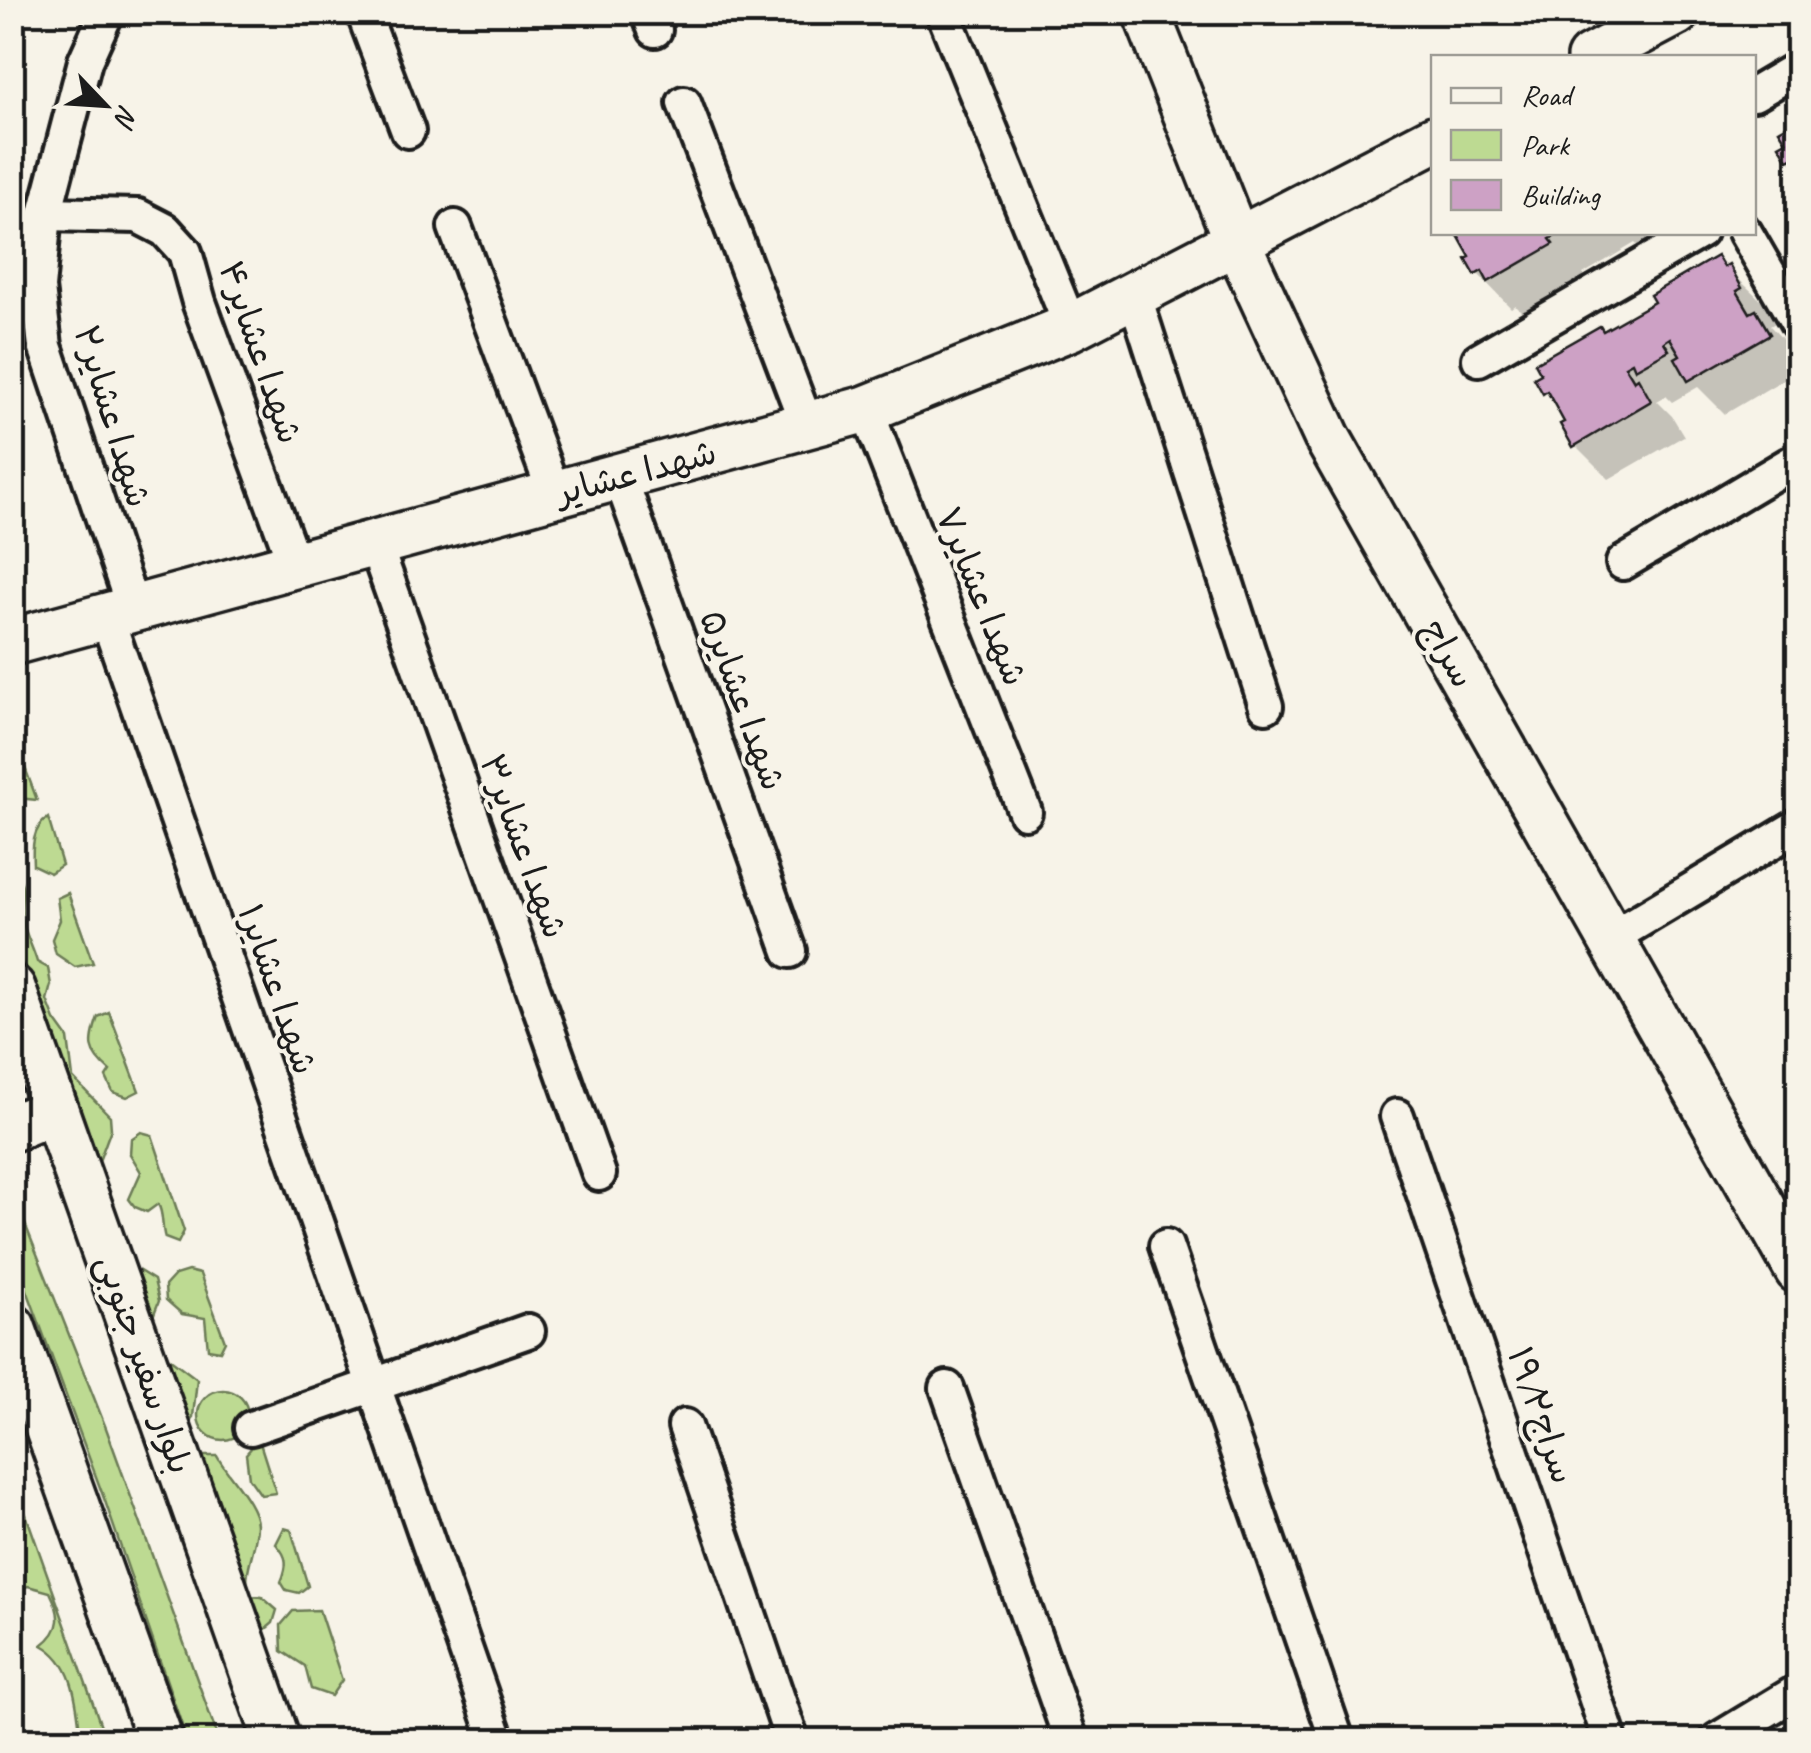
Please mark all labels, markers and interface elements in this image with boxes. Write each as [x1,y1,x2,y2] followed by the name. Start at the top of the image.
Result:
[55,55,155,155] north arrow
[1431,55,1756,235] legend
[1521,76,1575,114] text: Road
[106,100,147,135] text: N
[1521,126,1571,164] text: Park
[1521,176,1601,214] text: Building
[208,255,313,450] street label: شهدا عشایر۴
[64,320,162,513] street label: شهدا عشایر۲
[548,430,721,516] street label: شهدا عشایر
[925,500,1038,692] street label: شهدا عشایر۷
[689,604,796,796] street label: شهدا عشایر۵
[1411,611,1486,696] street label: سراج
[469,748,578,944] street label: شهدا عشایر۳
[227,898,328,1080] street label: شهدا عشایر۱
[86,1249,203,1480] street label: بلوار سفیر جنوبی
[1496,1341,1586,1490] street label: سراج۱۹/۲

